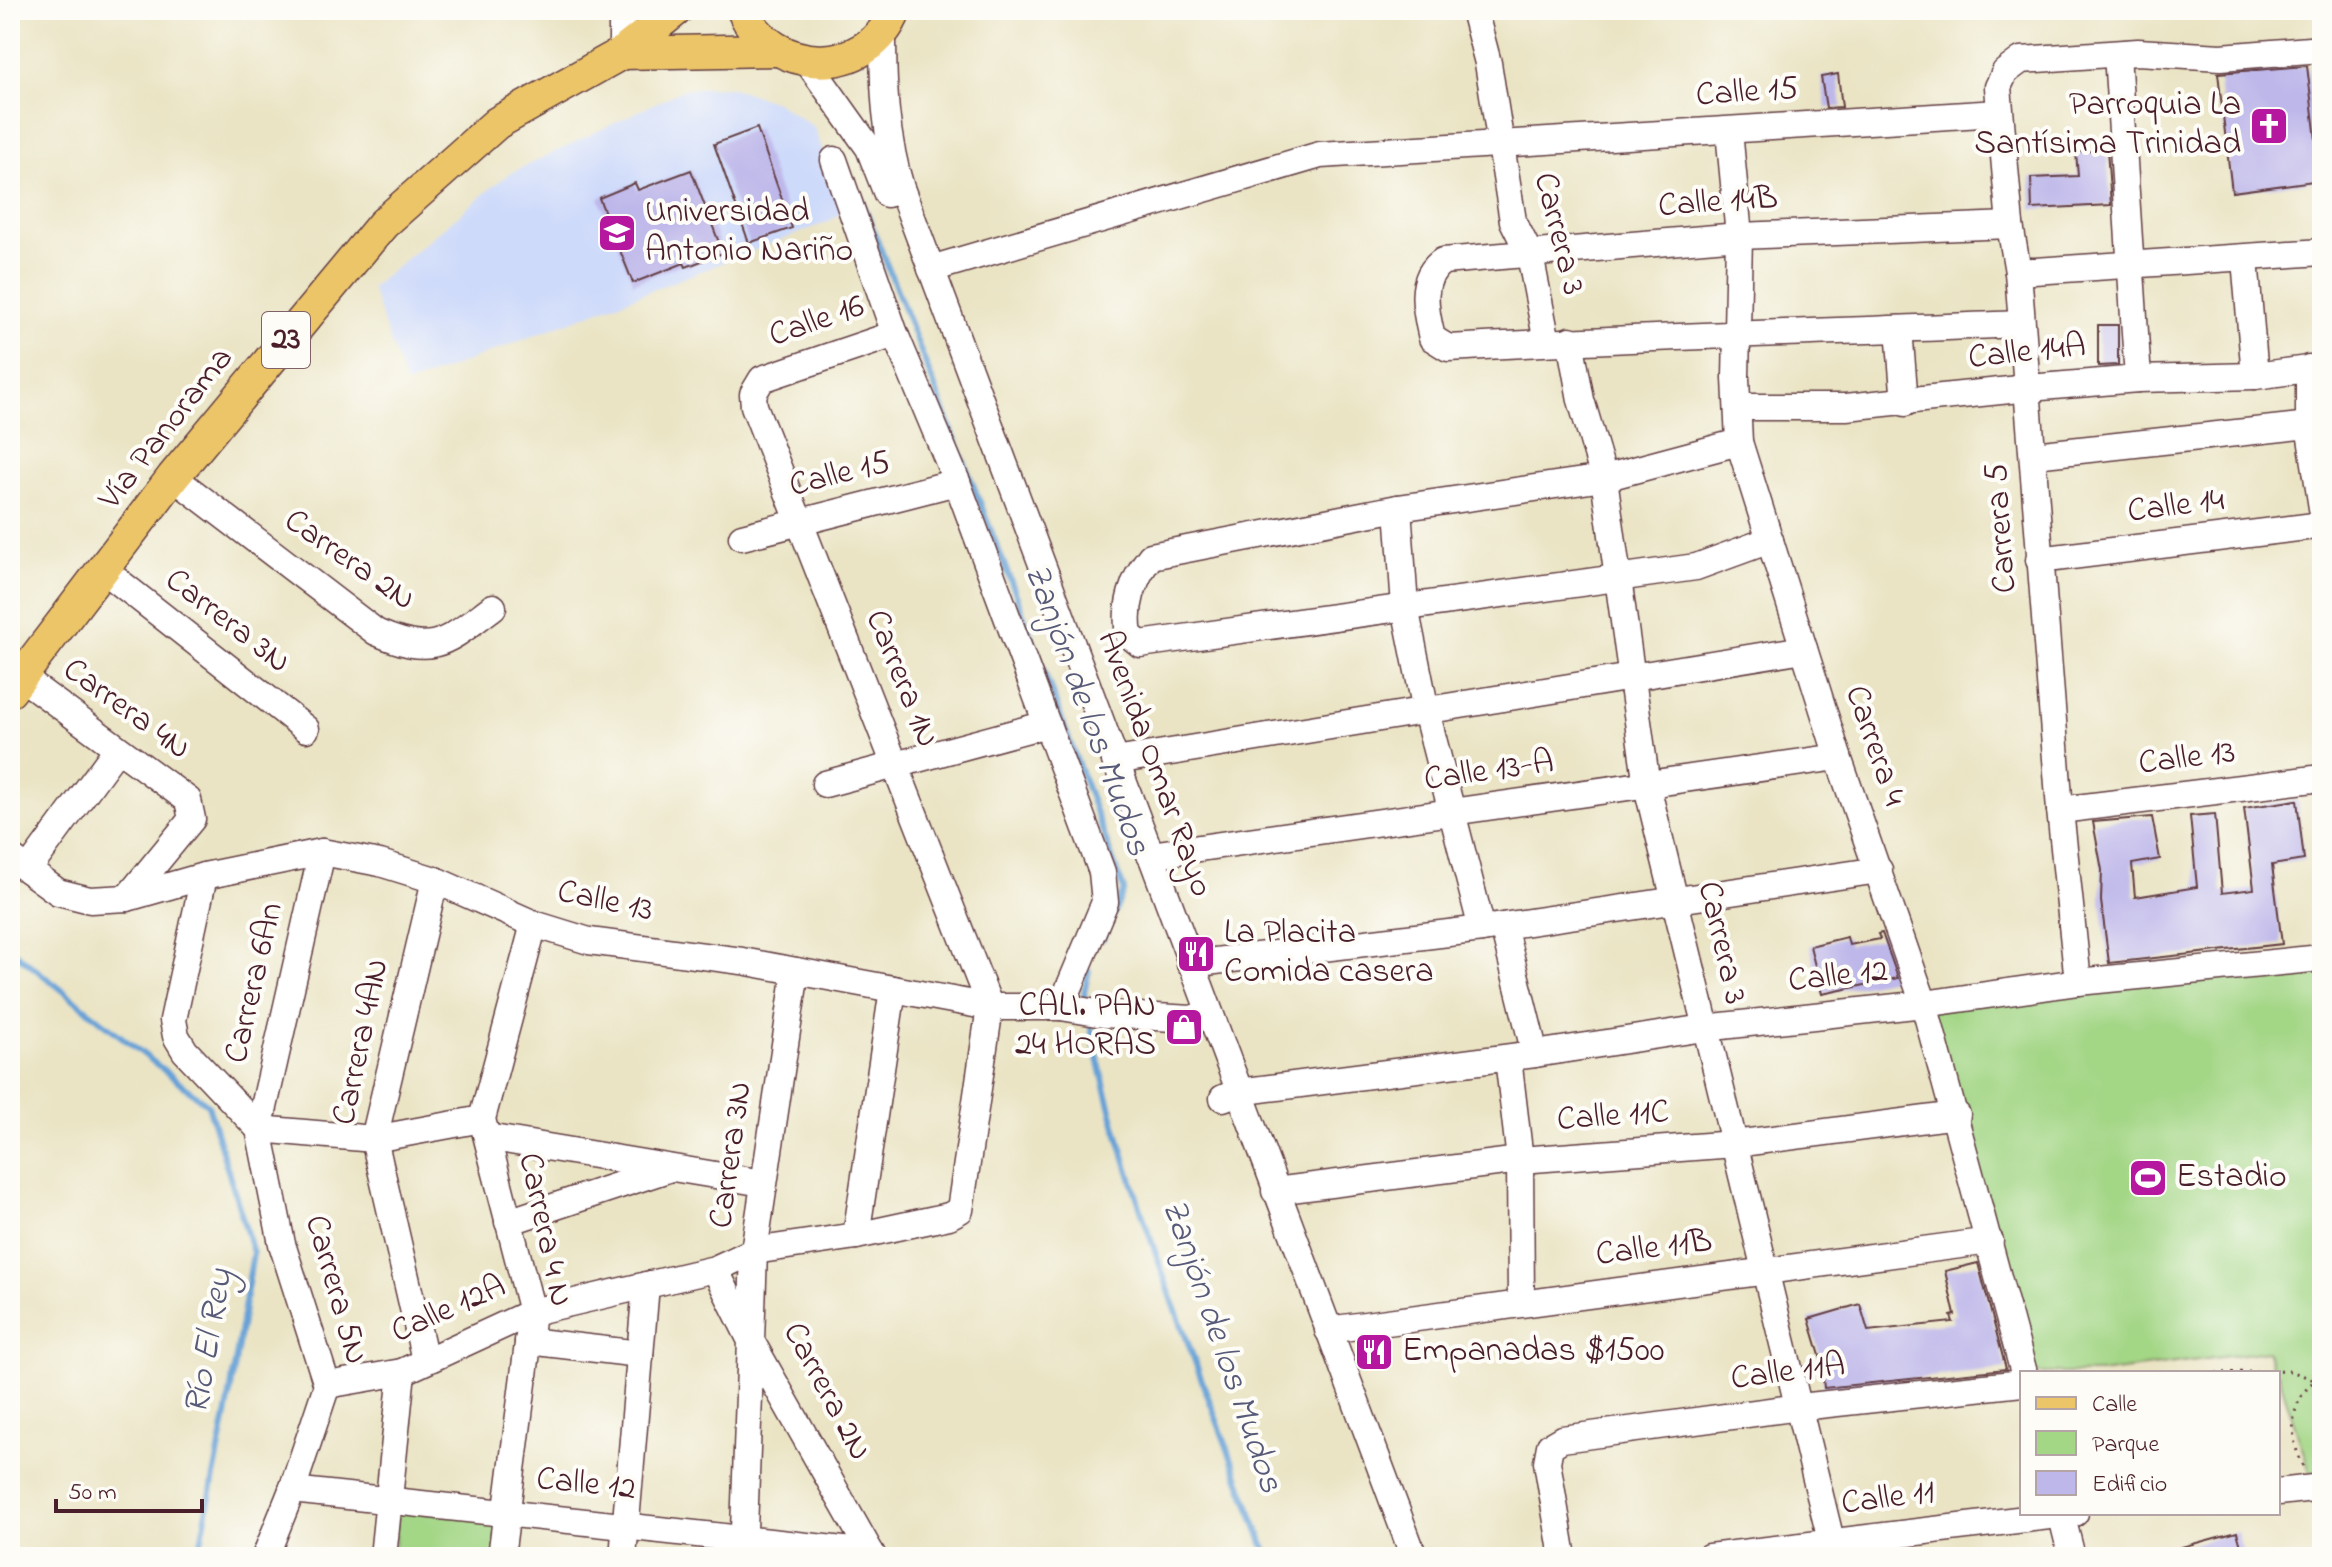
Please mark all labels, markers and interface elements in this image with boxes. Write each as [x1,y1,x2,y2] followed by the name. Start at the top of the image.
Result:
[1694,64,1800,122] street label: Calle 15
[1974,81,2241,170] place label: Parroquia La Santísima Trinidad
[2248,105,2290,147] church icon: Parroquia La Santísima Trinidad
[1519,167,1597,301] street label: Carrera 3
[1656,174,1780,232] street label: Calle 14B
[645,188,853,277] place label: Universidad Antonio Nariño
[596,212,638,254] school or university icon: Universidad Antonio Nariño
[763,282,871,362] street label: Calle 16
[262,312,310,368] road number: 23
[1966,322,2088,384] street label: Calle 14A
[87,337,247,522] street label: Vía Panorama
[784,438,896,512] street label: Calle 15
[1973,461,2031,595] street label: Carrera 5
[2125,476,2227,538] street label: Calle 14
[273,497,425,625] street label: Carrera 2N
[153,557,301,687] street label: Carrera 3N
[1009,557,1164,864] water label: Zanjón de los Mudos
[851,603,951,755] street label: Carrera 1N
[1083,624,1225,904] street label: Avenida Omar Rayo
[52,646,200,774] street label: Carrera 4N
[1830,679,1918,813] street label: Carrera 4
[2136,728,2238,790] street label: Calle 13
[1421,738,1557,806] street label: Calle 13-A
[552,867,658,937] street label: Calle 13
[1683,877,1759,1009] street label: Carrera 3
[212,898,298,1068] street label: Carrera 6An
[1224,909,1434,998] place label: La Placita Comida casera
[1175,933,1217,975] restaurant icon: La Placita Comida casera
[1786,947,1890,1007] street label: Calle 12
[320,954,404,1130] street label: Carrera 4AN
[1015,982,1156,1071] place label: CALI. PAN 24 HORAS
[1163,1006,1205,1048] shop icon: CALI. PAN 24 HORAS
[697,1078,767,1232] street label: Carrera 3N
[1555,1088,1671,1146] street label: Calle 11C
[503,1148,585,1312] street label: Carrera 4 N
[2176,1153,2287,1203] place label: Estadio
[2127,1157,2169,1199] sports icon: Estadio
[1146,1192,1296,1501] water label: Zanjón de los Mudos
[290,1210,380,1370] street label: Carrera 5N
[1593,1217,1715,1281] street label: Calle 11B
[384,1263,514,1357] street label: Calle 12A
[171,1264,249,1419] water label: Río El Rey
[769,1314,883,1470] street label: Carrera 2N
[1402,1327,1664,1377] place label: Empanadas $1500
[1353,1331,1395,1373] restaurant icon: Empanadas $1500
[1728,1341,1848,1405] street label: Calle 11A
[2020,1371,2280,1515] legend
[2092,1388,2137,1423] text: Calle
[2092,1428,2159,1463] text: Parque
[534,1455,638,1515] street label: Calle 12
[56,1463,202,1513] scale bar
[1838,1468,1938,1530] street label: Calle 11
[2092,1468,2167,1503] text: Edificio
[68,1476,117,1511] text: 50 m

